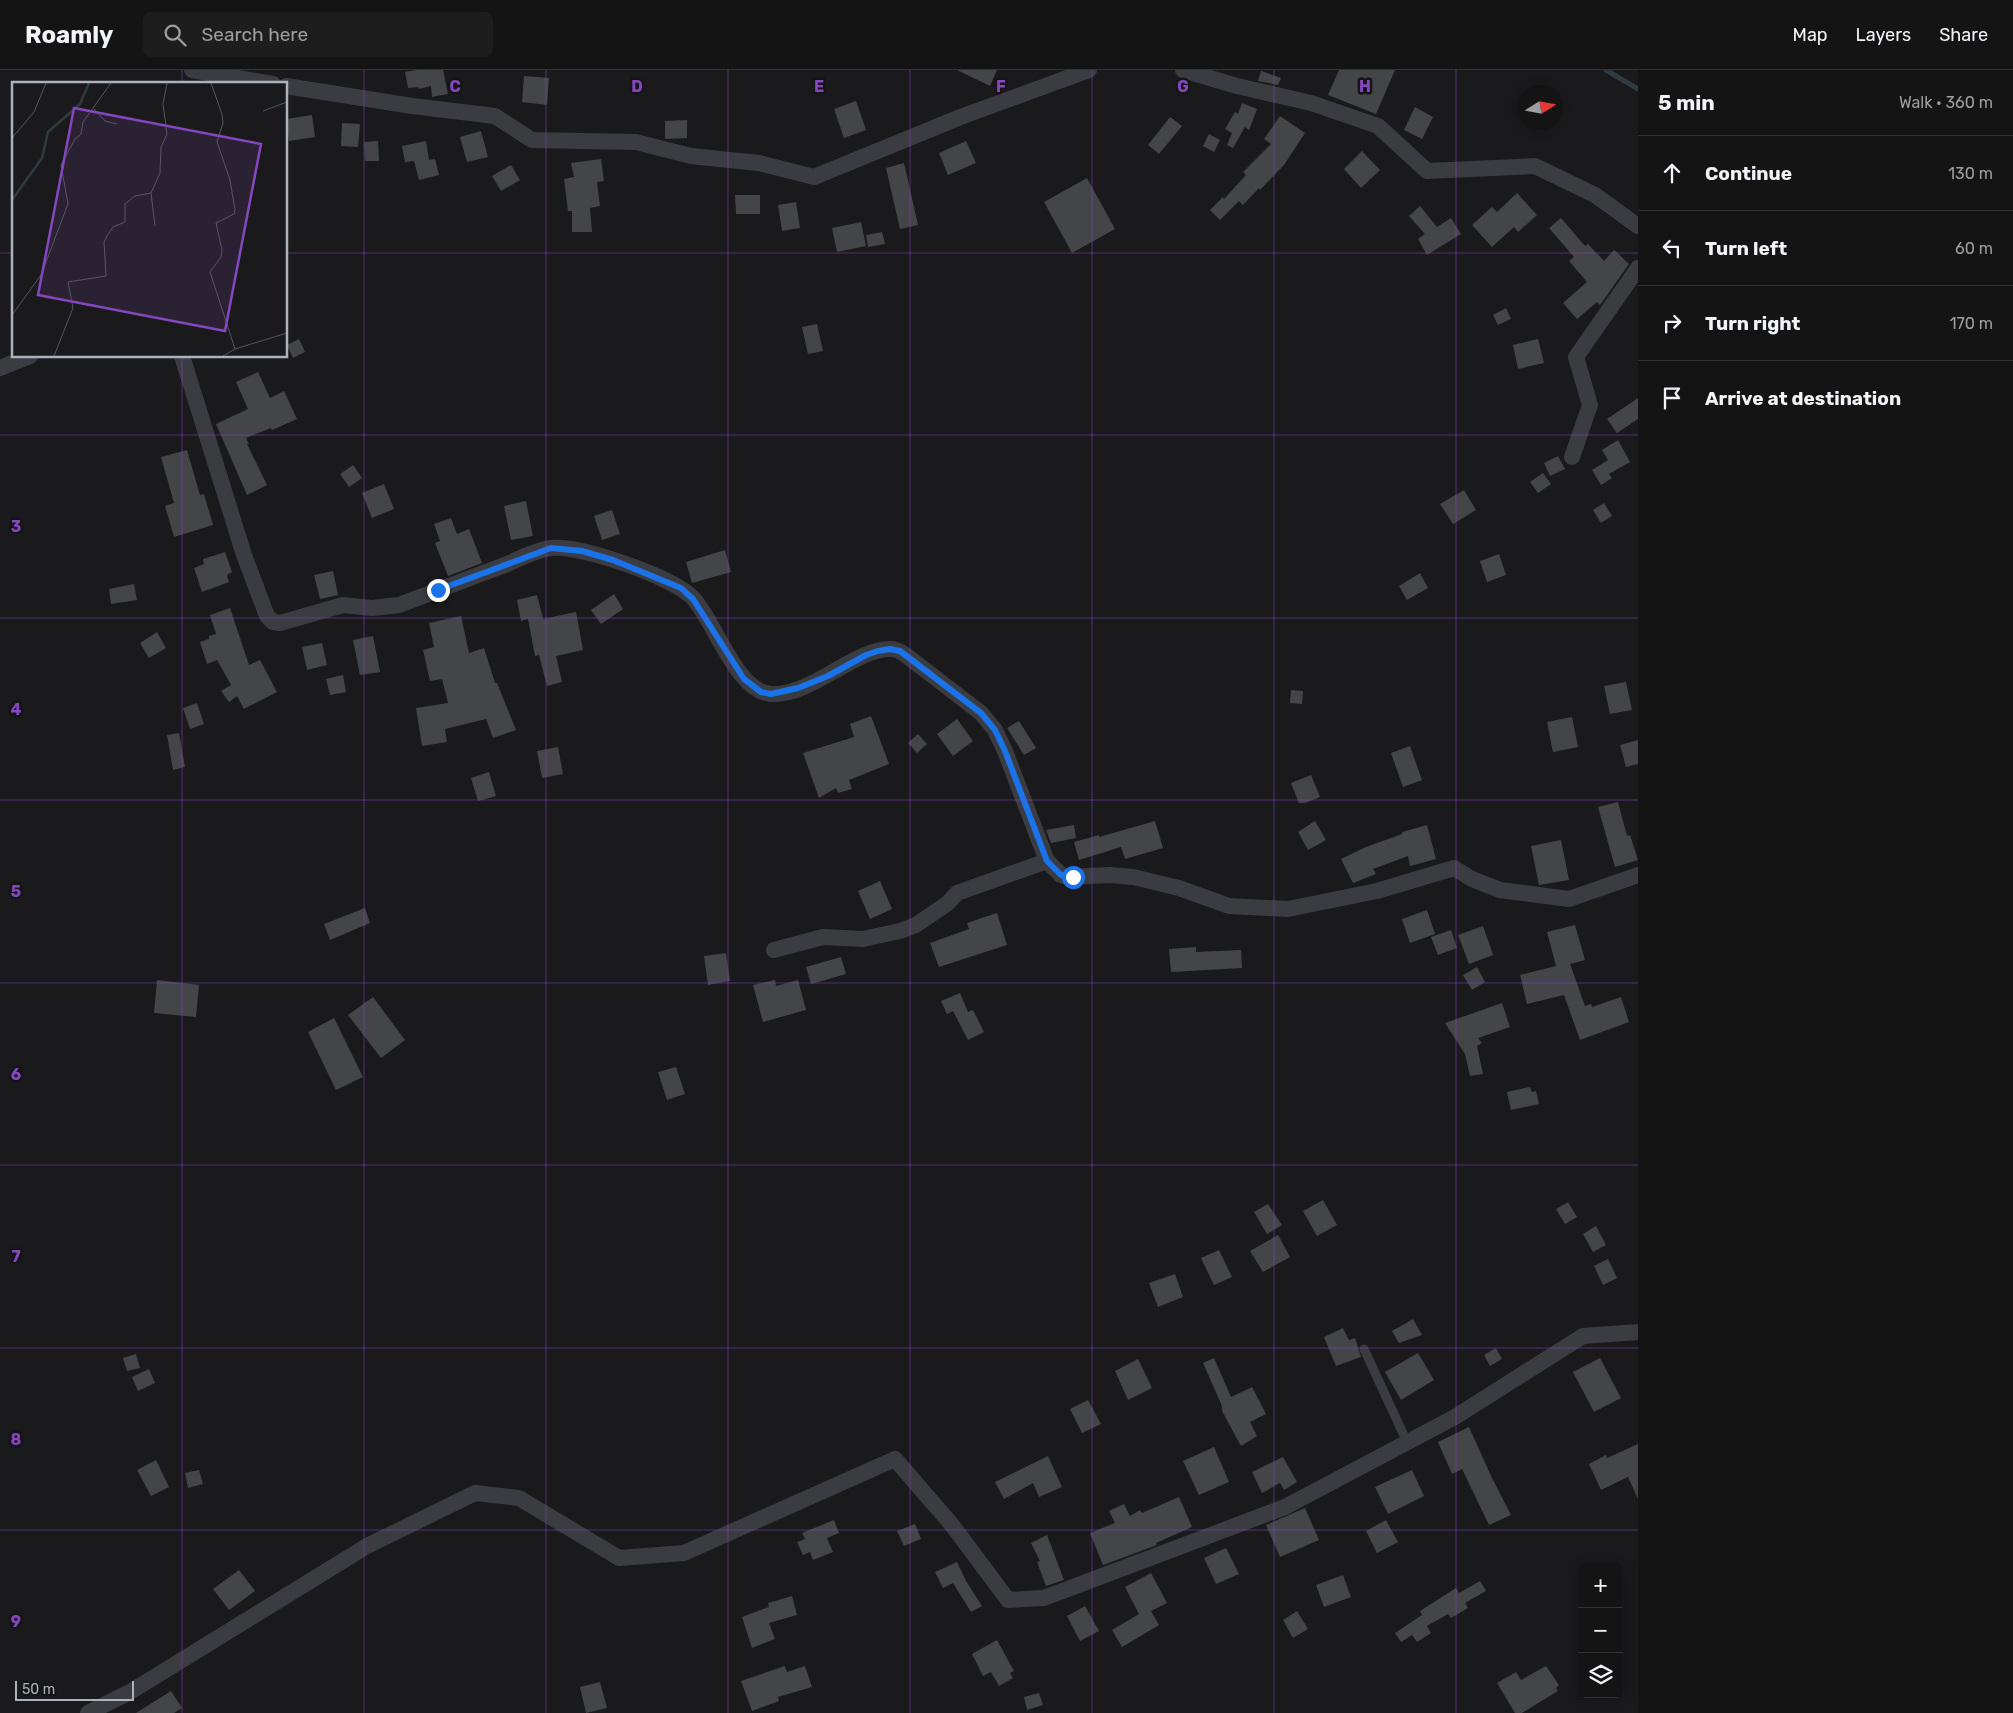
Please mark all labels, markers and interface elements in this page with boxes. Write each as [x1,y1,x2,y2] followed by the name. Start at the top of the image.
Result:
[143,12,493,57] search box
[25,21,113,49] text: Roamly
[161,21,189,49] icon: search
[201,23,308,46] text: Search here
[1793,24,1828,46] text: Map
[1856,24,1911,46] text: Layers
[1939,24,1988,46] text: Share
[449,77,461,96] text: C
[631,77,643,96] text: D
[814,77,824,96] text: E
[996,77,1006,96] text: F
[1177,77,1189,96] text: G
[1359,77,1371,96] text: H
[12,82,288,358] inset map
[1518,85,1563,130] north arrow
[1658,90,1715,115] text: 5 min
[1899,93,1993,112] text: Walk · 360 m
[1658,159,1686,187] icon: ahead
[1705,162,1792,185] text: Continue
[1948,164,1993,183] text: 130 m
[1658,234,1686,262] icon: left
[1705,237,1787,260] text: Turn left
[1955,239,1993,258] text: 60 m
[1658,309,1686,337] icon: right
[1705,312,1800,335] text: Turn right
[1950,314,1993,333] text: 170 m
[1658,384,1686,412] icon: arrive
[1705,387,1901,410] text: Arrive at destination
[11,517,21,536] text: 3
[427,579,450,602] route end
[11,700,22,719] text: 4
[1062,866,1085,889] route start
[11,882,21,901] text: 5
[11,1065,21,1084] text: 6
[11,1247,21,1266] text: 7
[11,1430,22,1449] text: 8
[1578,1563,1623,1698] map controls
[1578,1563,1623,1608] button: +
[1578,1608,1623,1653] button: −
[11,1612,21,1631] text: 9
[1578,1653,1623,1698] button: layers
[15,1678,134,1701] scale bar
[22,1681,55,1698] text: 50 m

